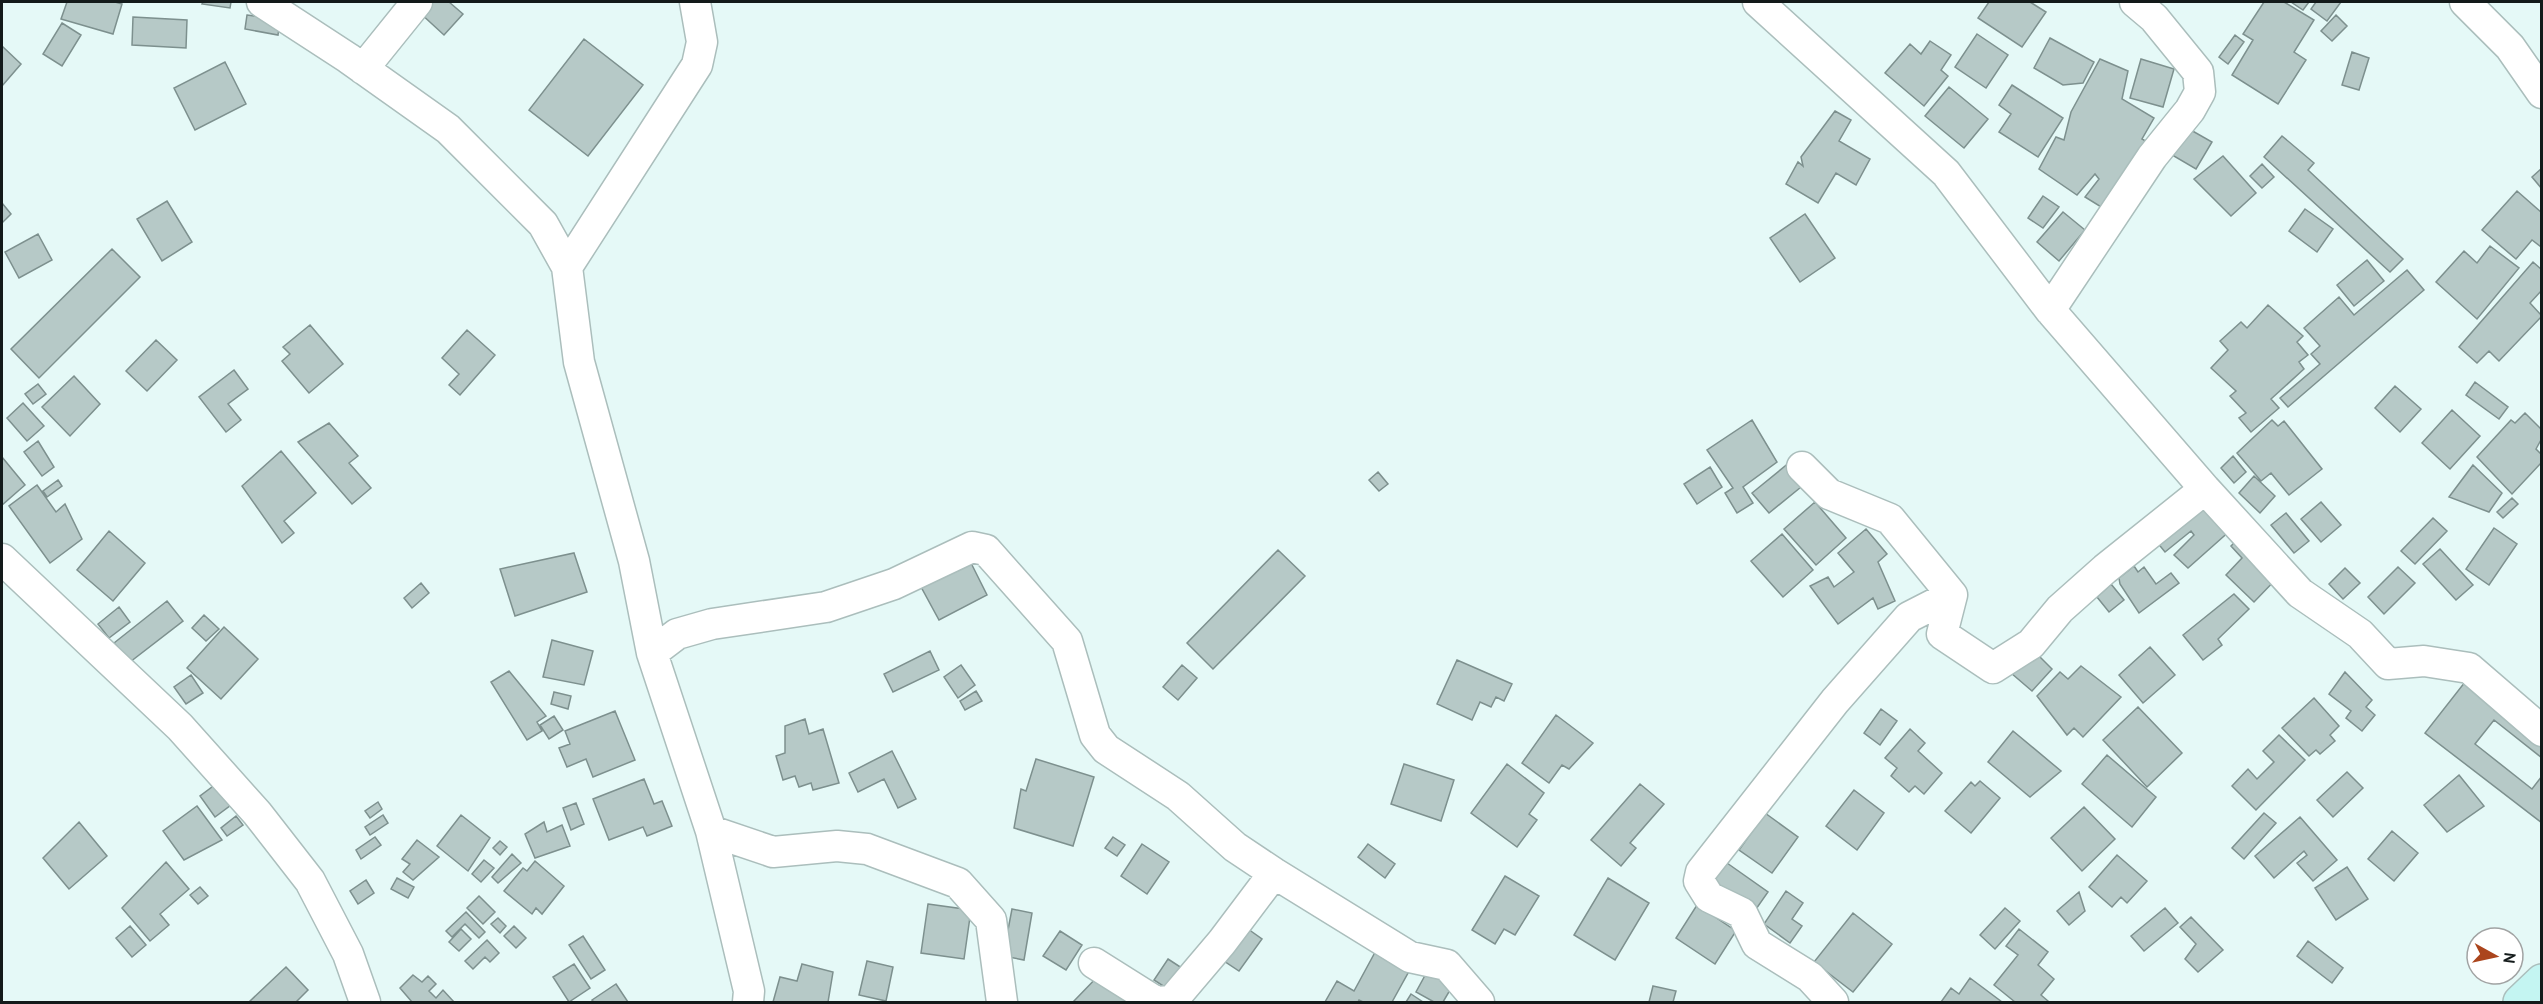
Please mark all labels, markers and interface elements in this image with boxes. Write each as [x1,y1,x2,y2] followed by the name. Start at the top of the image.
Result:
[2465,926,2525,986] north arrow
[2499,951,2520,965] text: N

